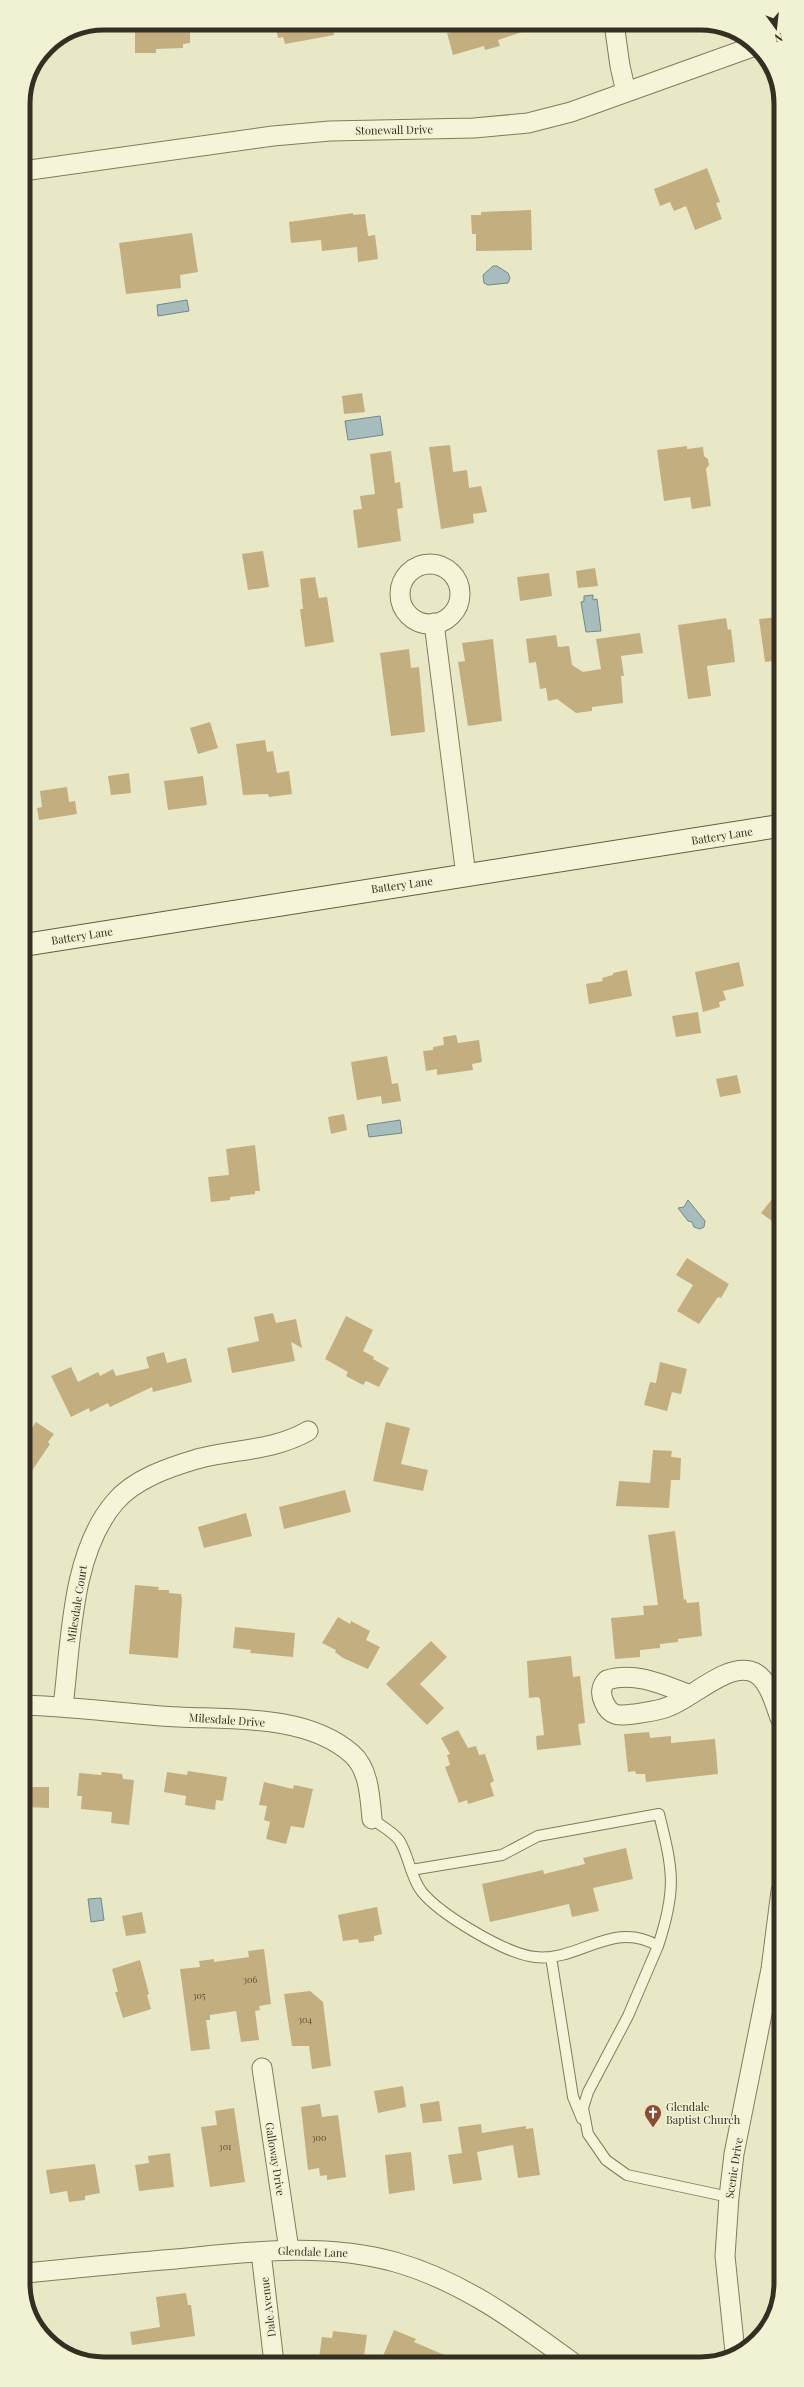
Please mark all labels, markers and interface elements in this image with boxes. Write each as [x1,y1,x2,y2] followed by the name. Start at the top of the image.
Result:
[756,8,796,48] north arrow
[773,30,784,46] text: N
[355,121,433,138] street label: Stonewall Drive
[690,823,754,848] street label: Battery Lane
[370,873,434,896] street label: Battery Lane
[50,923,114,948] street label: Battery Lane
[63,1564,90,1644] street label: Milesdale Court
[188,1709,266,1730] street label: Milesdale Drive
[243,1973,257,1985] house number: 306
[192,1989,206,2001] house number: 305
[298,2013,313,2025] house number: 304
[666,2099,741,2127] place label: Glendale Baptist Church
[643,2103,663,2128] church icon: Glendale Baptist Church
[262,2121,289,2197] street label: Galloway Drive
[312,2131,326,2143] house number: 300
[721,2136,746,2200] street label: Scenic Drive
[219,2140,232,2152] house number: 301
[278,2243,349,2260] street label: Glendale Lane
[256,2276,279,2338] street label: Dale Avenue

